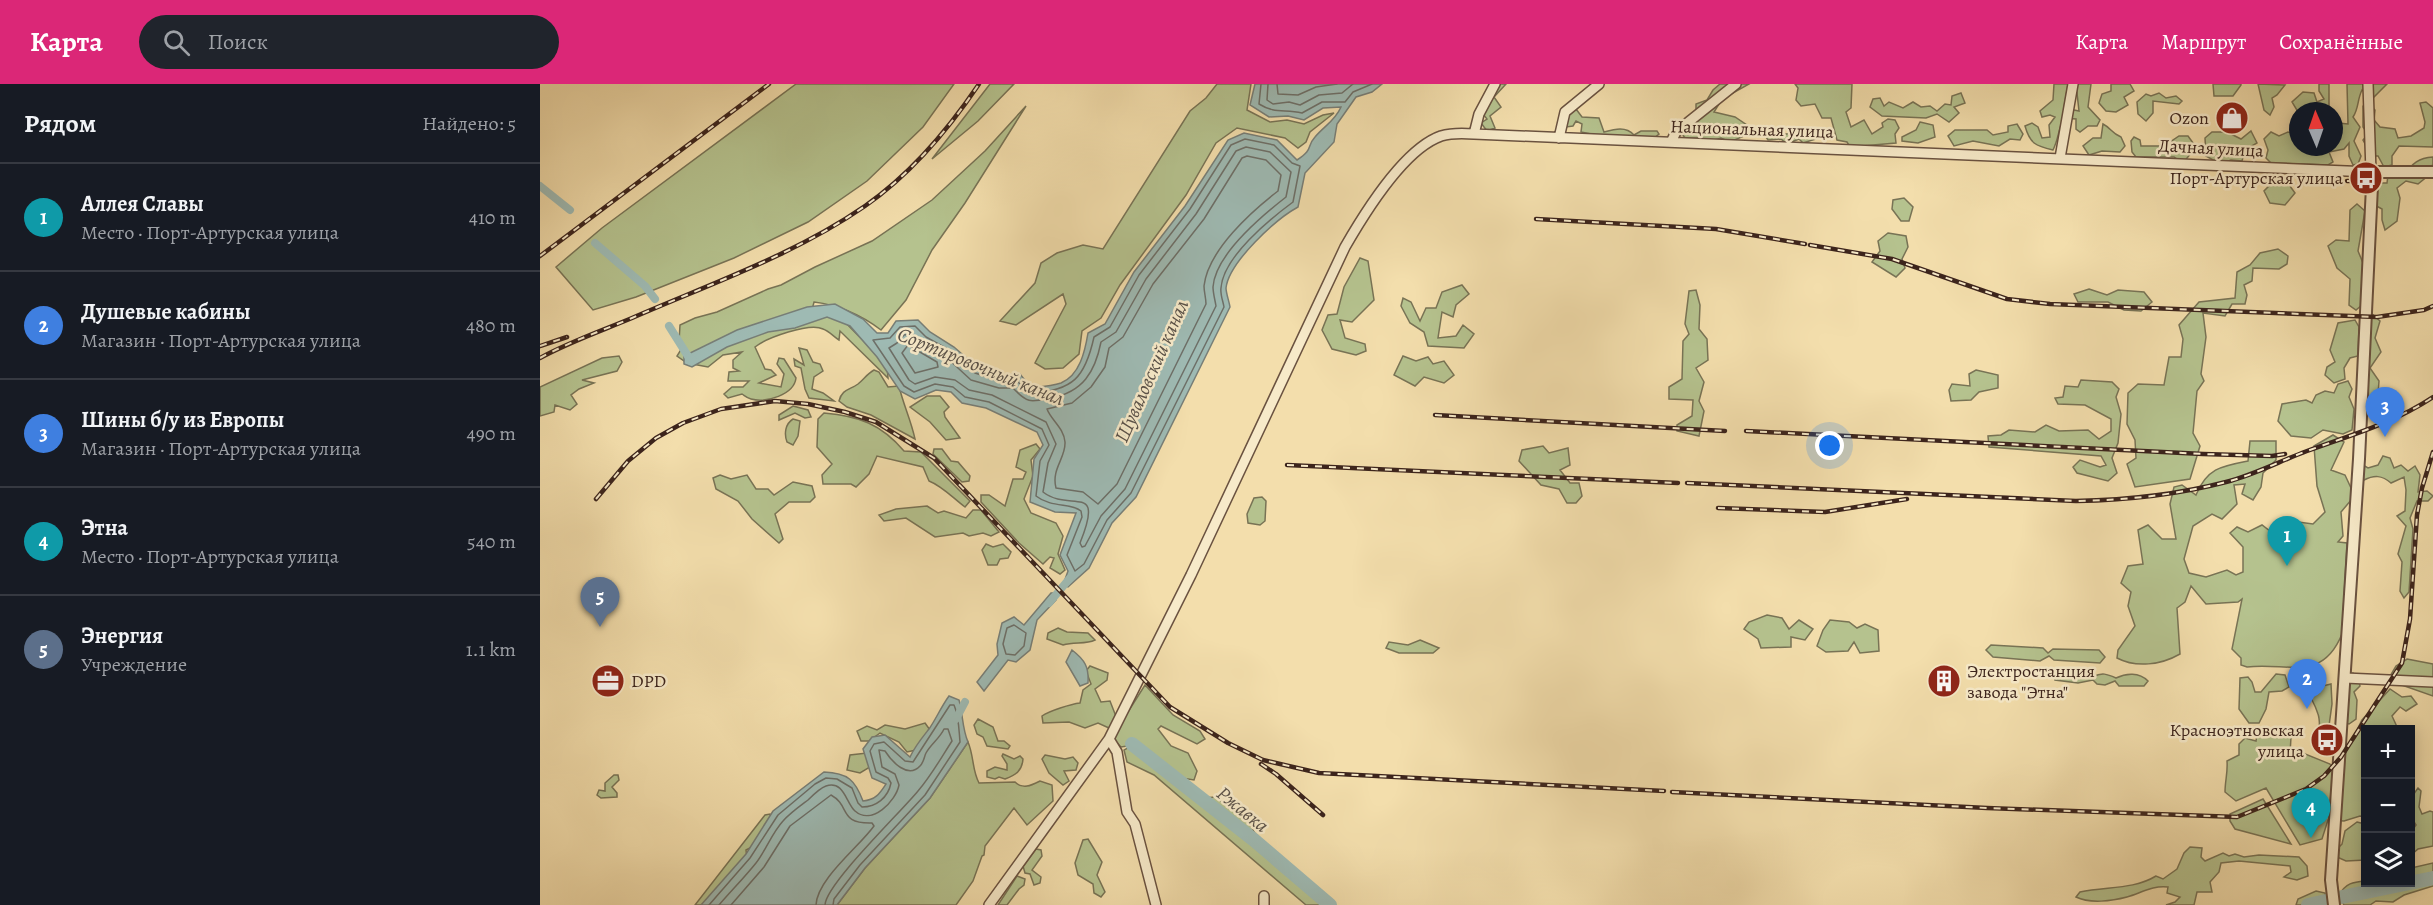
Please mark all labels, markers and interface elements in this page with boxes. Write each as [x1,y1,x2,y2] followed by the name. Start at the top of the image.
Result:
[139,15,559,69] search box
[30,23,103,61] text: Карта
[160,26,193,59] icon: search
[208,27,268,57] text: Поиск
[2075,28,2128,56] text: Карта
[2161,28,2246,56] text: Маршрут
[2279,28,2403,56] text: Сохранённые
[2214,100,2250,136] shop icon: Ozon
[2289,102,2343,156] north arrow
[24,106,96,141] text: Рядом
[2169,106,2209,130] place label: Ozon
[422,110,516,137] text: Найдено: 5
[1670,114,1835,144] street label: Национальная улица
[2158,133,2265,163] street label: Дачная улица
[2348,160,2384,196] bus stop icon: Порт-Артурская улица
[2170,166,2344,190] place label: Порт-Артурская улица
[81,189,204,219] text: Аллея Славы
[40,204,47,231] text: 1
[469,204,516,231] text: 410 m
[81,219,339,246] text: Место · Порт-Артурская улица
[1108,295,1195,447] water label: Шуваловский канал
[81,297,251,327] text: Душевые кабины
[39,312,48,339] text: 2
[466,312,516,339] text: 480 m
[893,321,1068,412] water label: Сортировочный канал
[81,327,361,354] text: Магазин · Порт-Артурская улица
[2366,388,2404,437] pin: 3
[81,405,284,435] text: Шины б/у из Европы
[39,420,48,447] text: 3
[467,420,516,447] text: 490 m
[1815,431,1844,460] your location
[81,435,361,462] text: Магазин · Порт-Артурская улица
[81,513,128,543] text: Этна
[2268,516,2306,566] pin: 1
[39,528,48,555] text: 4
[467,528,516,555] text: 540 m
[81,543,339,570] text: Место · Порт-Артурская улица
[580,578,620,627] pin: 5
[81,621,163,651] text: Энергия
[39,636,48,663] text: 5
[466,636,516,663] text: 1.1 km
[81,651,187,678] text: Учреждение
[1967,659,2095,704] place label: Электростанция завода "Этна"
[2288,660,2326,709] pin: 2
[590,663,626,699] office icon: DPD
[1926,663,1962,699] building icon: Электростанция завода "Этна"
[631,669,666,693] place label: DPD
[2170,718,2305,763] place label: Красноэтновская улица
[2309,722,2345,758] bus stop icon: Красноэтновская улица
[2361,725,2415,887] map controls
[2361,725,2415,779] button: +
[2361,779,2415,833] button: −
[1211,780,1275,839] water label: Ржавка
[2292,788,2330,838] pin: 4
[2361,833,2415,887] button: layers

